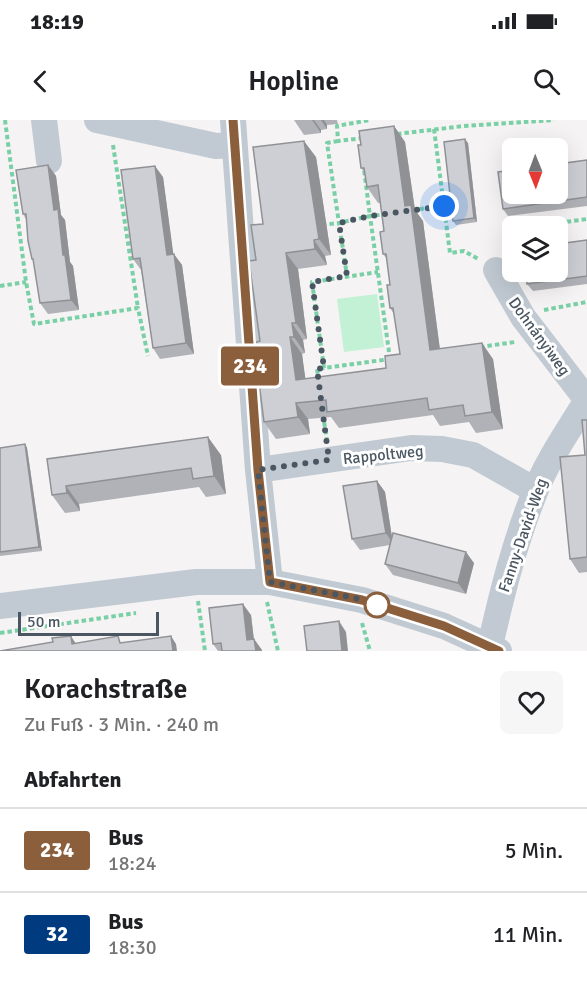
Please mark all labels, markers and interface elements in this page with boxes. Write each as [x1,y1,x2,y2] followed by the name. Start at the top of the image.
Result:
[30,8,84,35] text: 18:19
[24,65,57,98] icon: back
[248,65,339,98] text: Hopline
[530,65,563,98] icon: search
[502,138,568,204] north arrow
[502,138,568,282] map controls
[429,191,459,221] your location
[502,216,568,282] button: layers
[504,293,574,380] street label: Dohnányiweg
[216,346,284,386] line badge: 234
[233,353,267,379] text: 234
[342,441,424,469] street label: Rappoltweg
[494,476,552,595] street label: Fanny-David-Weg
[364,592,390,618] unlabelled marker
[18,609,159,636] scale bar
[27,612,61,632] text: 50 m
[500,671,563,734] button: heart
[24,672,188,706] text: Korachstraße
[24,712,219,737] text: Zu Fuß · 3 Min. · 240 m
[24,766,122,793] text: Abfahrten
[108,824,143,851] text: Bus
[40,837,74,863] text: 234
[505,837,563,864] text: 5 Min.
[108,851,157,876] text: 18:24
[108,908,143,935] text: Bus
[46,921,68,947] text: 32
[493,921,563,948] text: 11 Min.
[108,935,157,960] text: 18:30

